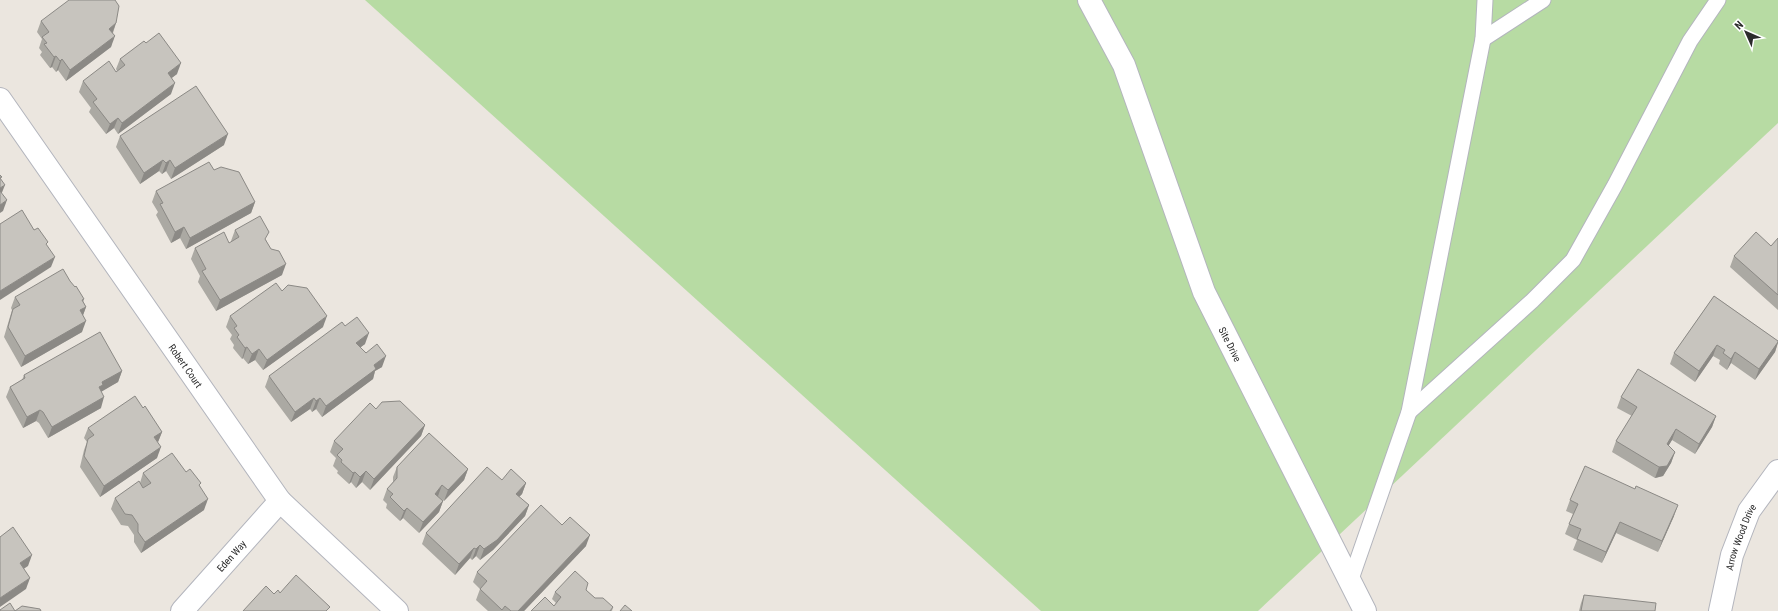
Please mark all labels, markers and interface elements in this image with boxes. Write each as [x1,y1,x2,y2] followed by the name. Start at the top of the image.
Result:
[1726,12,1766,52] north arrow
[1732,18,1746,32] text: N
[1217,325,1244,364] street label: Site Drive
[167,342,205,390] street label: Robert Court
[1723,501,1758,571] street label: Arrow Wood Drive
[214,538,248,574] street label: Eden Way

